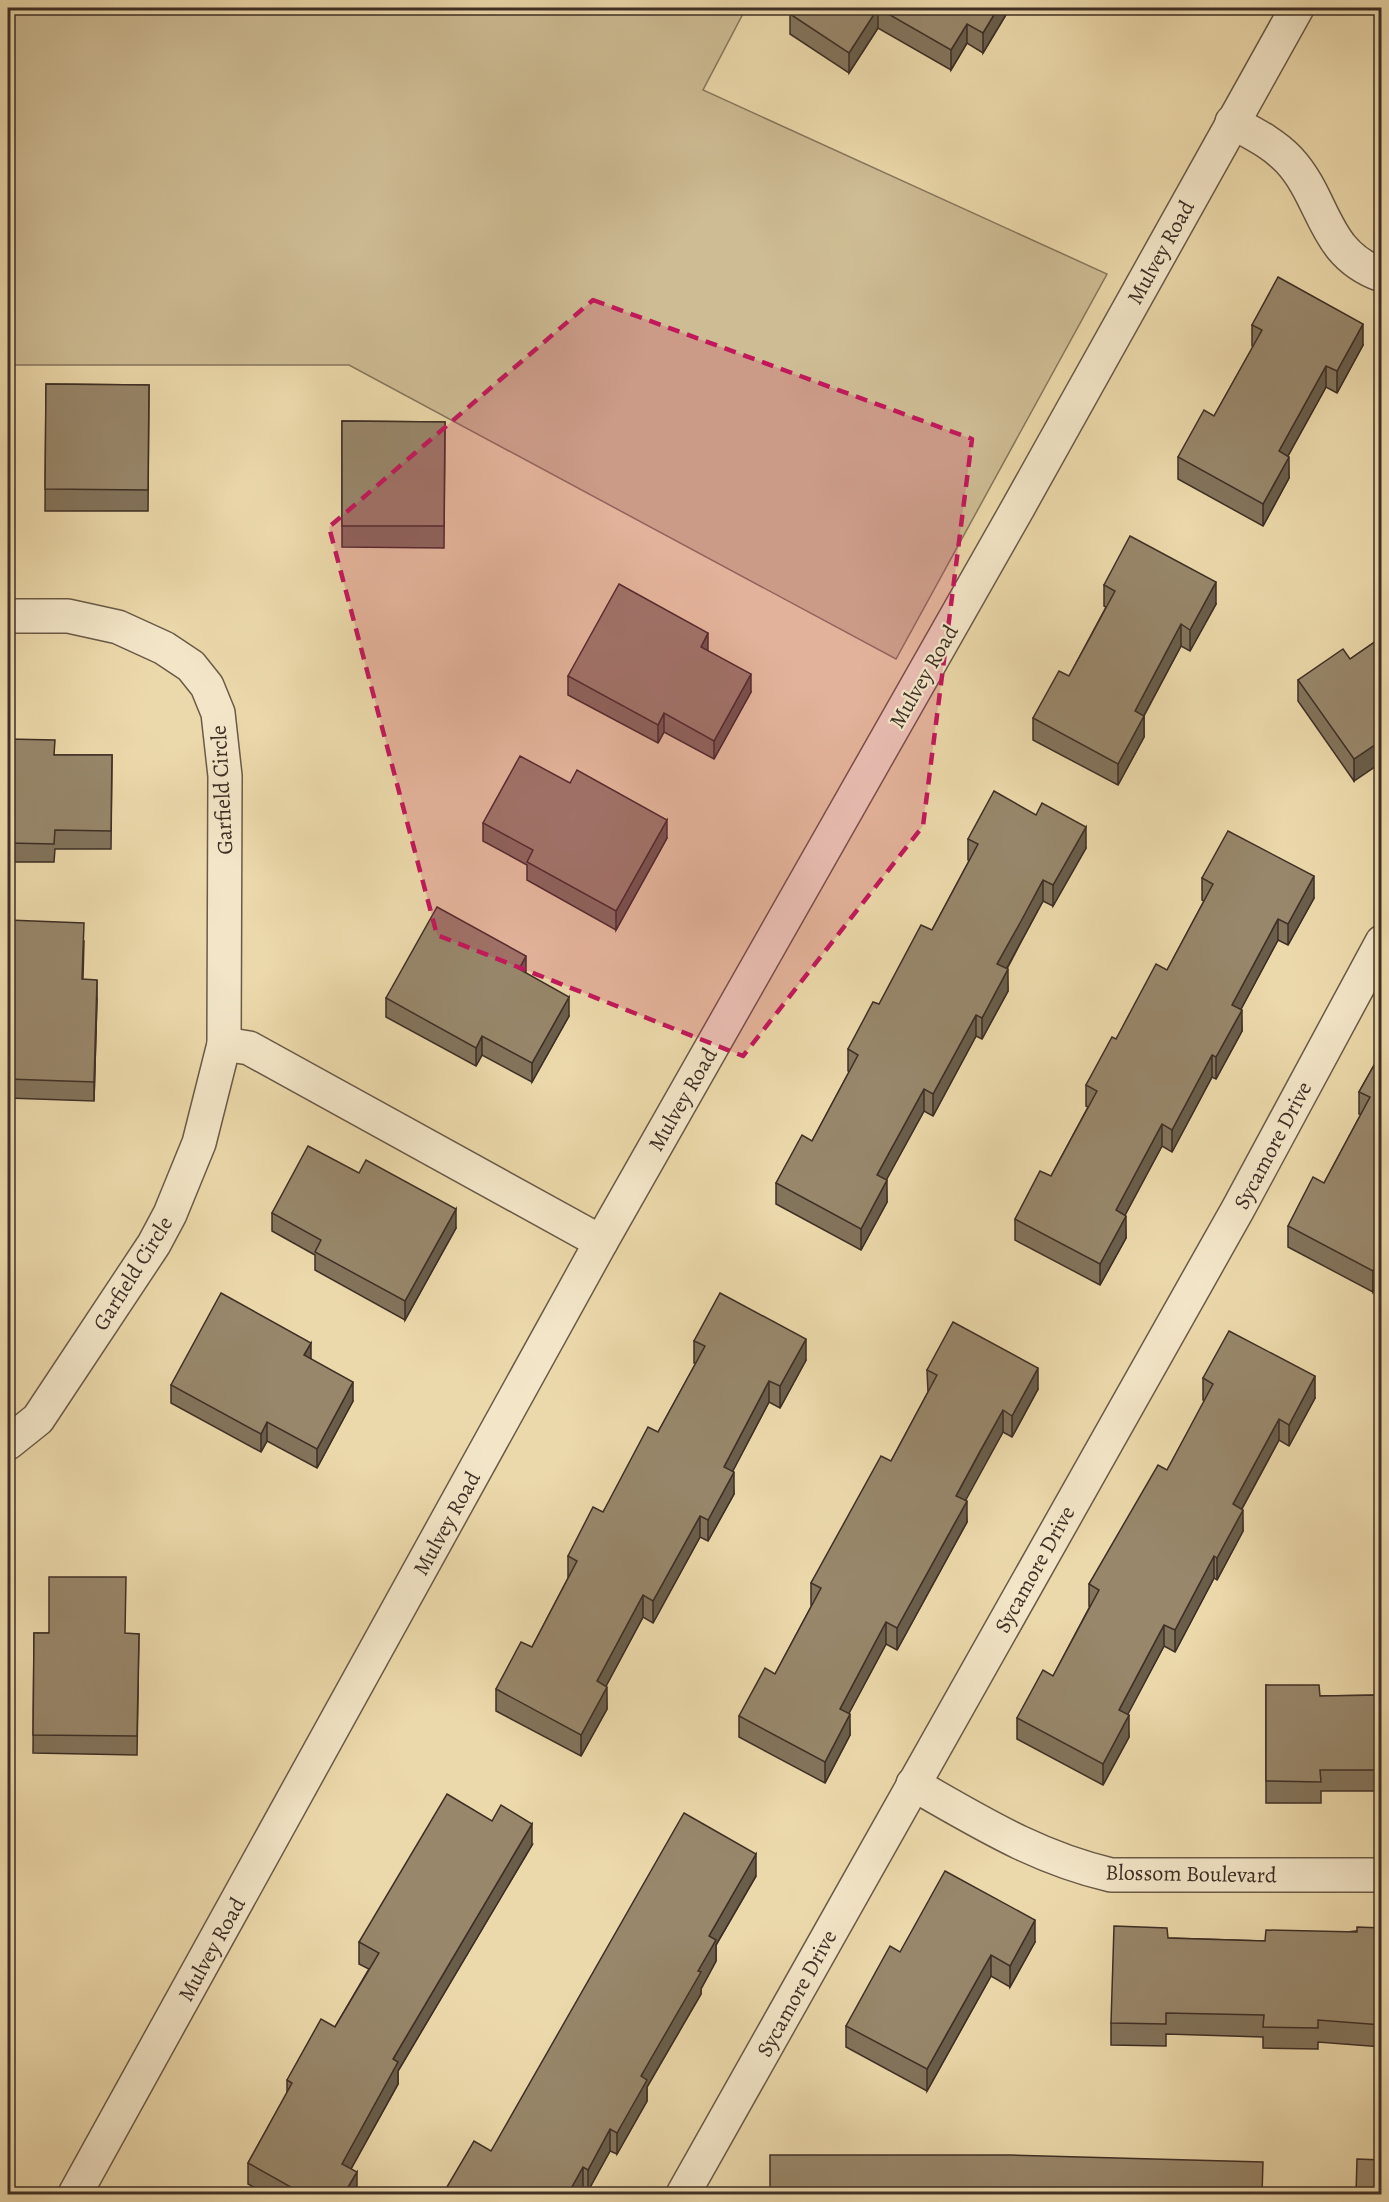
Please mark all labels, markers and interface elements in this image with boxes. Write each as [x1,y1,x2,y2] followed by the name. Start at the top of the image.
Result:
[1120,195,1202,310] street label: Mulvey Road
[882,619,966,734] street label: Mulvey Road
[204,724,240,856] street label: Garfield Circle
[641,1042,725,1157] street label: Mulvey Road
[1227,1076,1319,1215] street label: Sycamore Drive
[86,1211,180,1336] street label: Garfield Circle
[406,1466,488,1581] street label: Mulvey Road
[988,1501,1082,1638] street label: Sycamore Drive
[1105,1858,1277,1890] street label: Blossom Boulevard
[171,1892,253,2007] street label: Mulvey Road
[750,1925,844,2062] street label: Sycamore Drive

